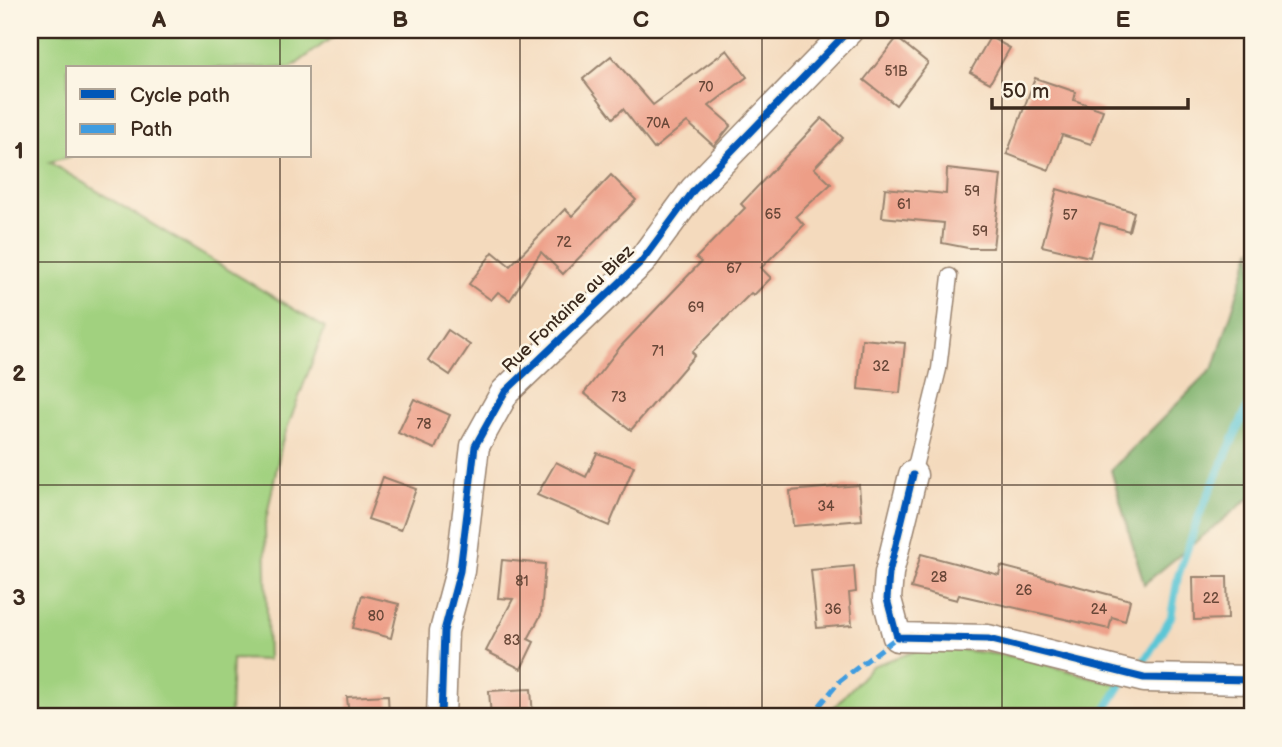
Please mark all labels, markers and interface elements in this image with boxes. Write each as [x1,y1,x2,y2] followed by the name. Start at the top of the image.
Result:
[151,6,167,34] text: A
[392,6,408,34] text: B
[633,6,649,34] text: C
[874,6,890,34] text: D
[1116,6,1131,34] text: E
[884,63,908,80] house number: 51B
[66,66,312,158] legend
[992,66,1188,110] scale bar
[698,79,714,96] house number: 70
[1002,79,1049,104] text: 50 m
[130,83,230,108] text: Cycle path
[646,115,670,132] house number: 70A
[130,117,172,142] text: Path
[14,137,24,165] text: 1
[964,183,980,200] house number: 59
[897,196,911,213] house number: 61
[765,206,781,223] house number: 65
[1063,207,1078,224] house number: 57
[972,223,988,240] house number: 59
[556,234,572,251] house number: 72
[498,240,638,377] street label: Rue Fontaine au Biez
[726,260,742,277] house number: 67
[688,299,704,316] house number: 69
[652,343,664,360] house number: 71
[873,358,890,375] house number: 32
[12,360,26,388] text: 2
[611,389,627,406] house number: 73
[416,416,432,433] house number: 78
[817,498,835,515] house number: 34
[931,569,947,586] house number: 28
[515,573,529,590] house number: 81
[1016,582,1033,599] house number: 26
[12,584,26,612] text: 3
[1203,590,1220,607] house number: 22
[824,601,842,618] house number: 36
[1091,601,1108,618] house number: 24
[368,608,384,625] house number: 80
[504,632,520,649] house number: 83

